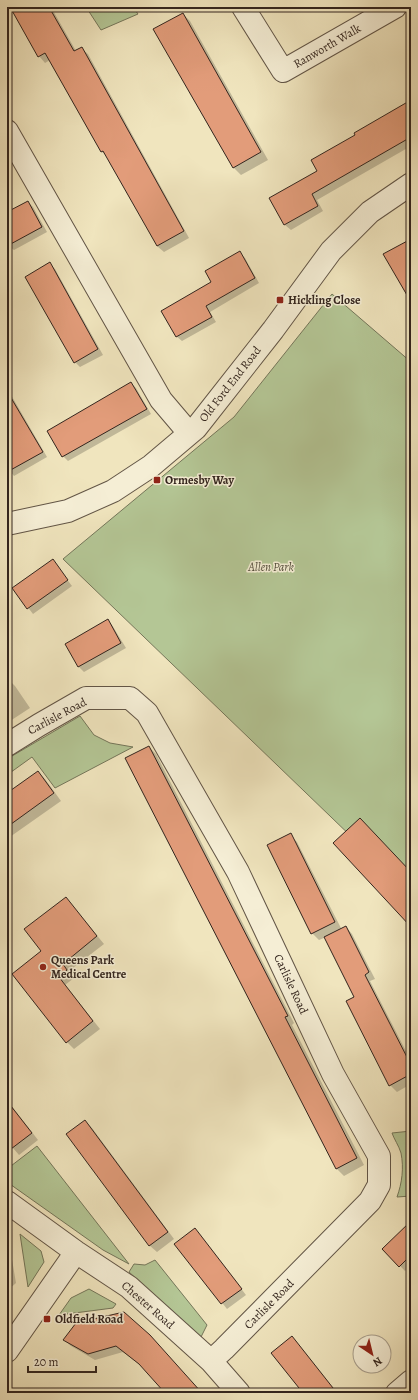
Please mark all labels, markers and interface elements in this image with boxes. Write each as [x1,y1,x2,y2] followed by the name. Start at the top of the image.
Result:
[290,20,364,72] street label: Ranworth Walk
[288,292,361,308] place label: Hickling Close
[275,295,285,305] marker: Hickling Close
[195,342,265,425] street label: Old Ford End Road
[165,472,234,488] place label: Ormesby Way
[152,475,162,485] marker: Ormesby Way
[247,559,294,575] park label: Allen Park
[25,694,90,738] street label: Carlisle Road
[270,951,312,1017] street label: Carlisle Road
[51,952,127,982] place label: Queens Park Medical Centre
[38,962,48,972] marker: Queens Park Medical Centre
[241,1275,298,1332] street label: Carlisle Road
[118,1278,178,1333] street label: Chester Road
[55,1311,124,1327] place label: Oldfield Road
[42,1314,52,1324] marker: Oldfield Road
[352,1334,392,1374] north arrow
[28,1348,96,1374] scale bar
[370,1353,385,1370] text: N
[34,1354,58,1370] text: 20 m

